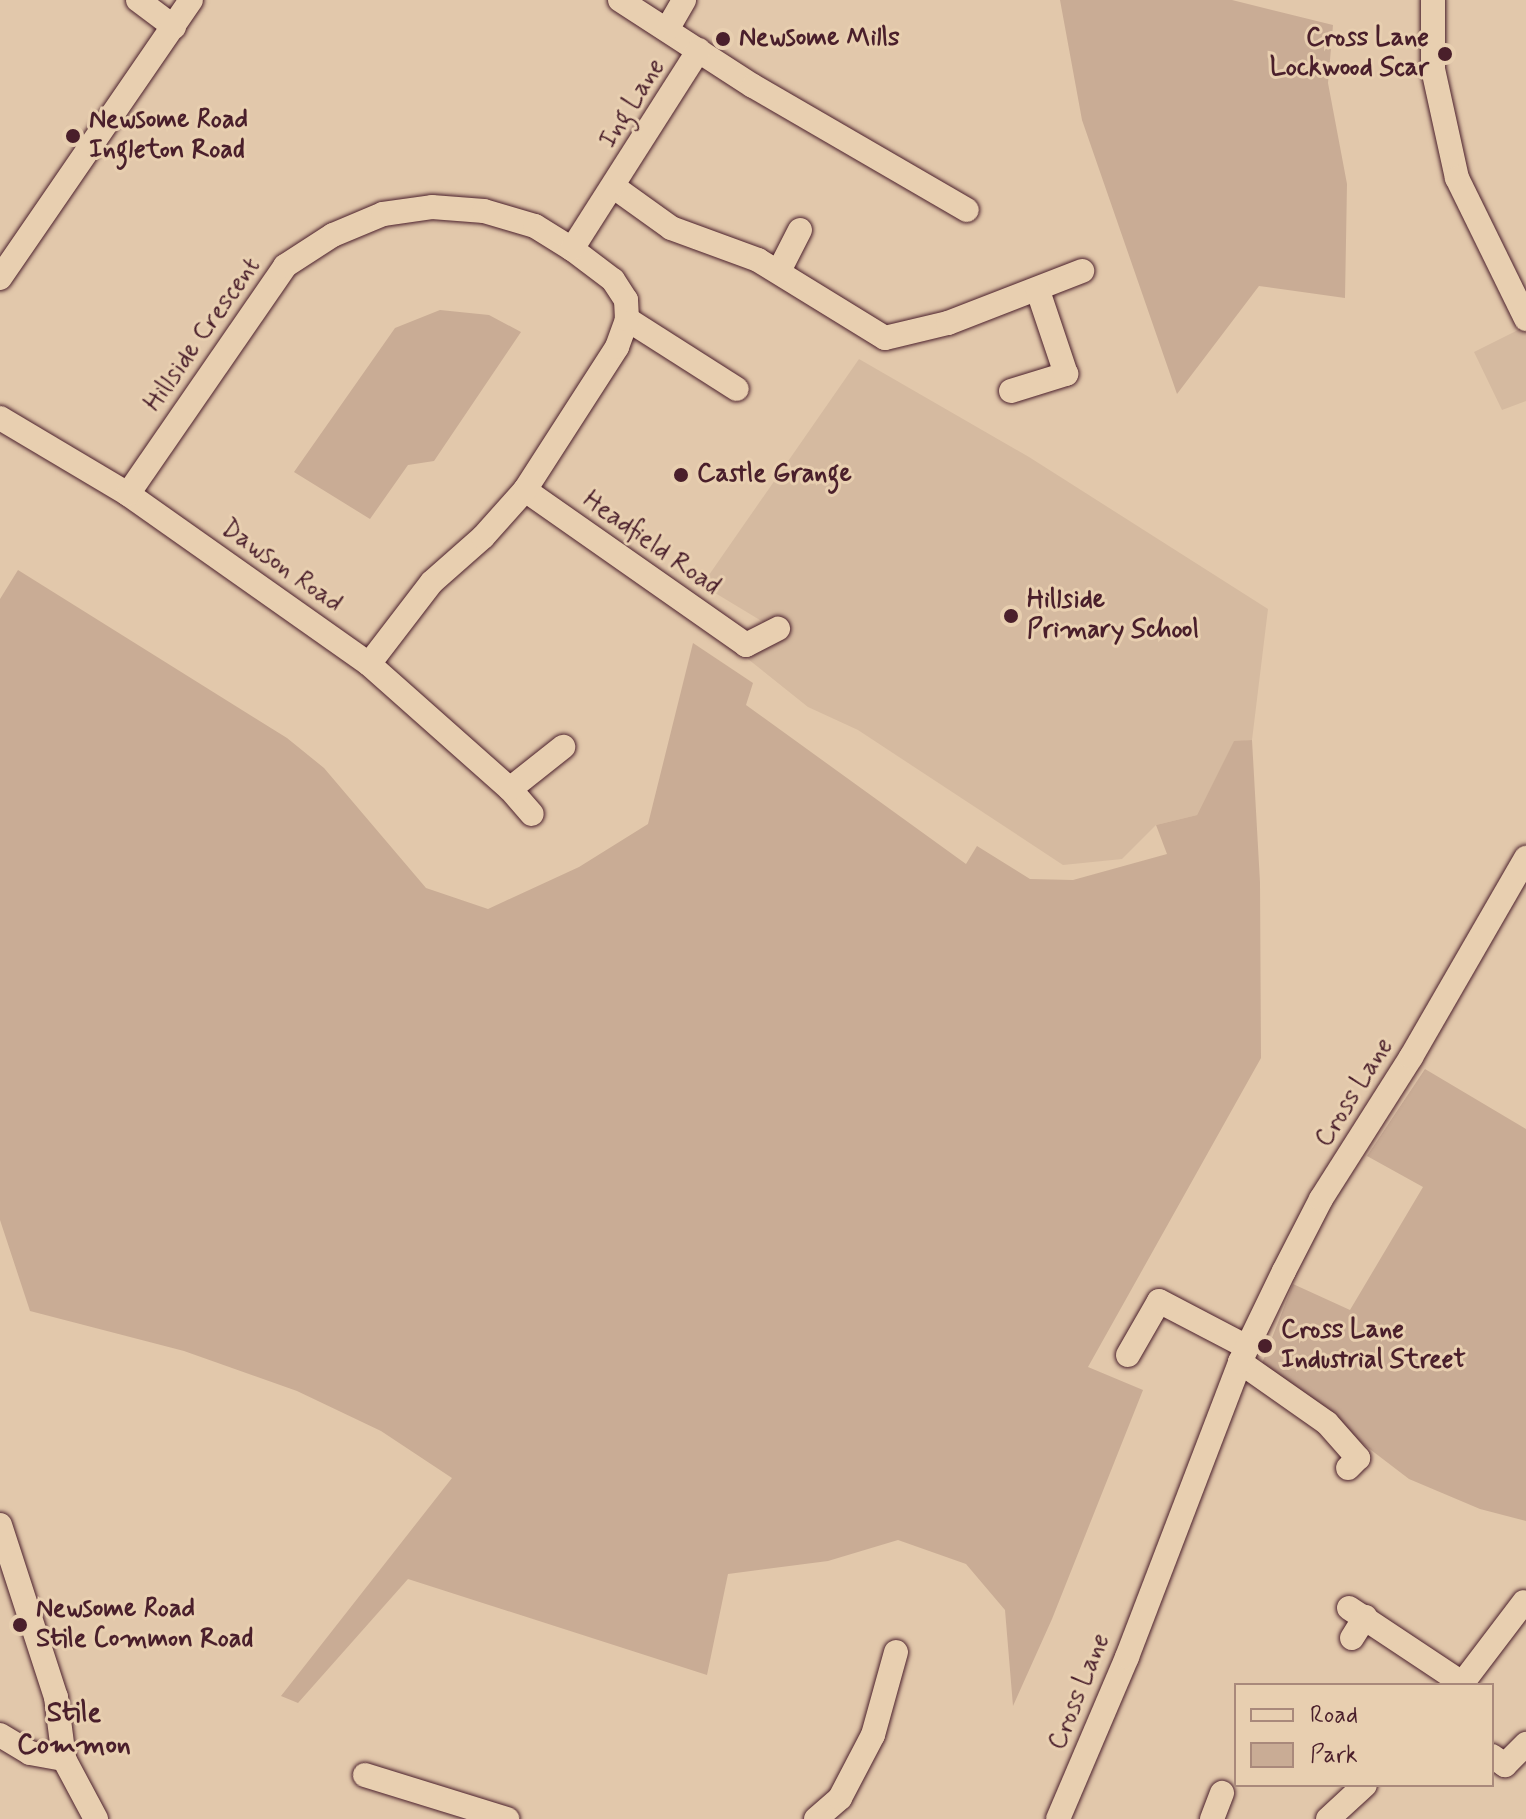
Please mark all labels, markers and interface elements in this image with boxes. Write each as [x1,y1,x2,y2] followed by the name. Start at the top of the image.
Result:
[739,23,898,55] place label: Newsome Mills
[1267,23,1429,84] place label: Cross Lane Lockwood Scar
[714,30,732,48] marker: Newsome Mills
[1436,45,1454,63] marker: Cross Lane Lockwood Scar
[593,53,673,155] street label: Ing Lane
[89,105,248,166] place label: Newsome Road Ingleton Road
[64,127,82,145] marker: Newsome Road Ingleton Road
[137,250,269,420] street label: Hillside Crescent
[697,459,858,491] place label: Castle Grange
[672,466,690,484] marker: Castle Grange
[577,486,725,602] street label: Headfield Road
[214,514,348,620] street label: Dawson Road
[1027,585,1199,646] place label: Hillside Primary School
[1002,607,1020,625] marker: Hillside Primary School
[1309,1032,1401,1154] street label: Cross Lane
[1281,1315,1464,1376] place label: Cross Lane Industrial Street
[1256,1337,1274,1355] marker: Cross Lane Industrial Street
[36,1594,258,1656] place label: Newsome Road Stile Common Road
[11,1616,29,1634] marker: Newsome Road Stile Common Road
[1042,1628,1118,1756] street label: Cross Lane
[1234,1683,1494,1787] legend
[17,1697,131,1763] district label: Stile Common
[1310,1700,1358,1731] text: Road
[1310,1740,1358,1771] text: Park

